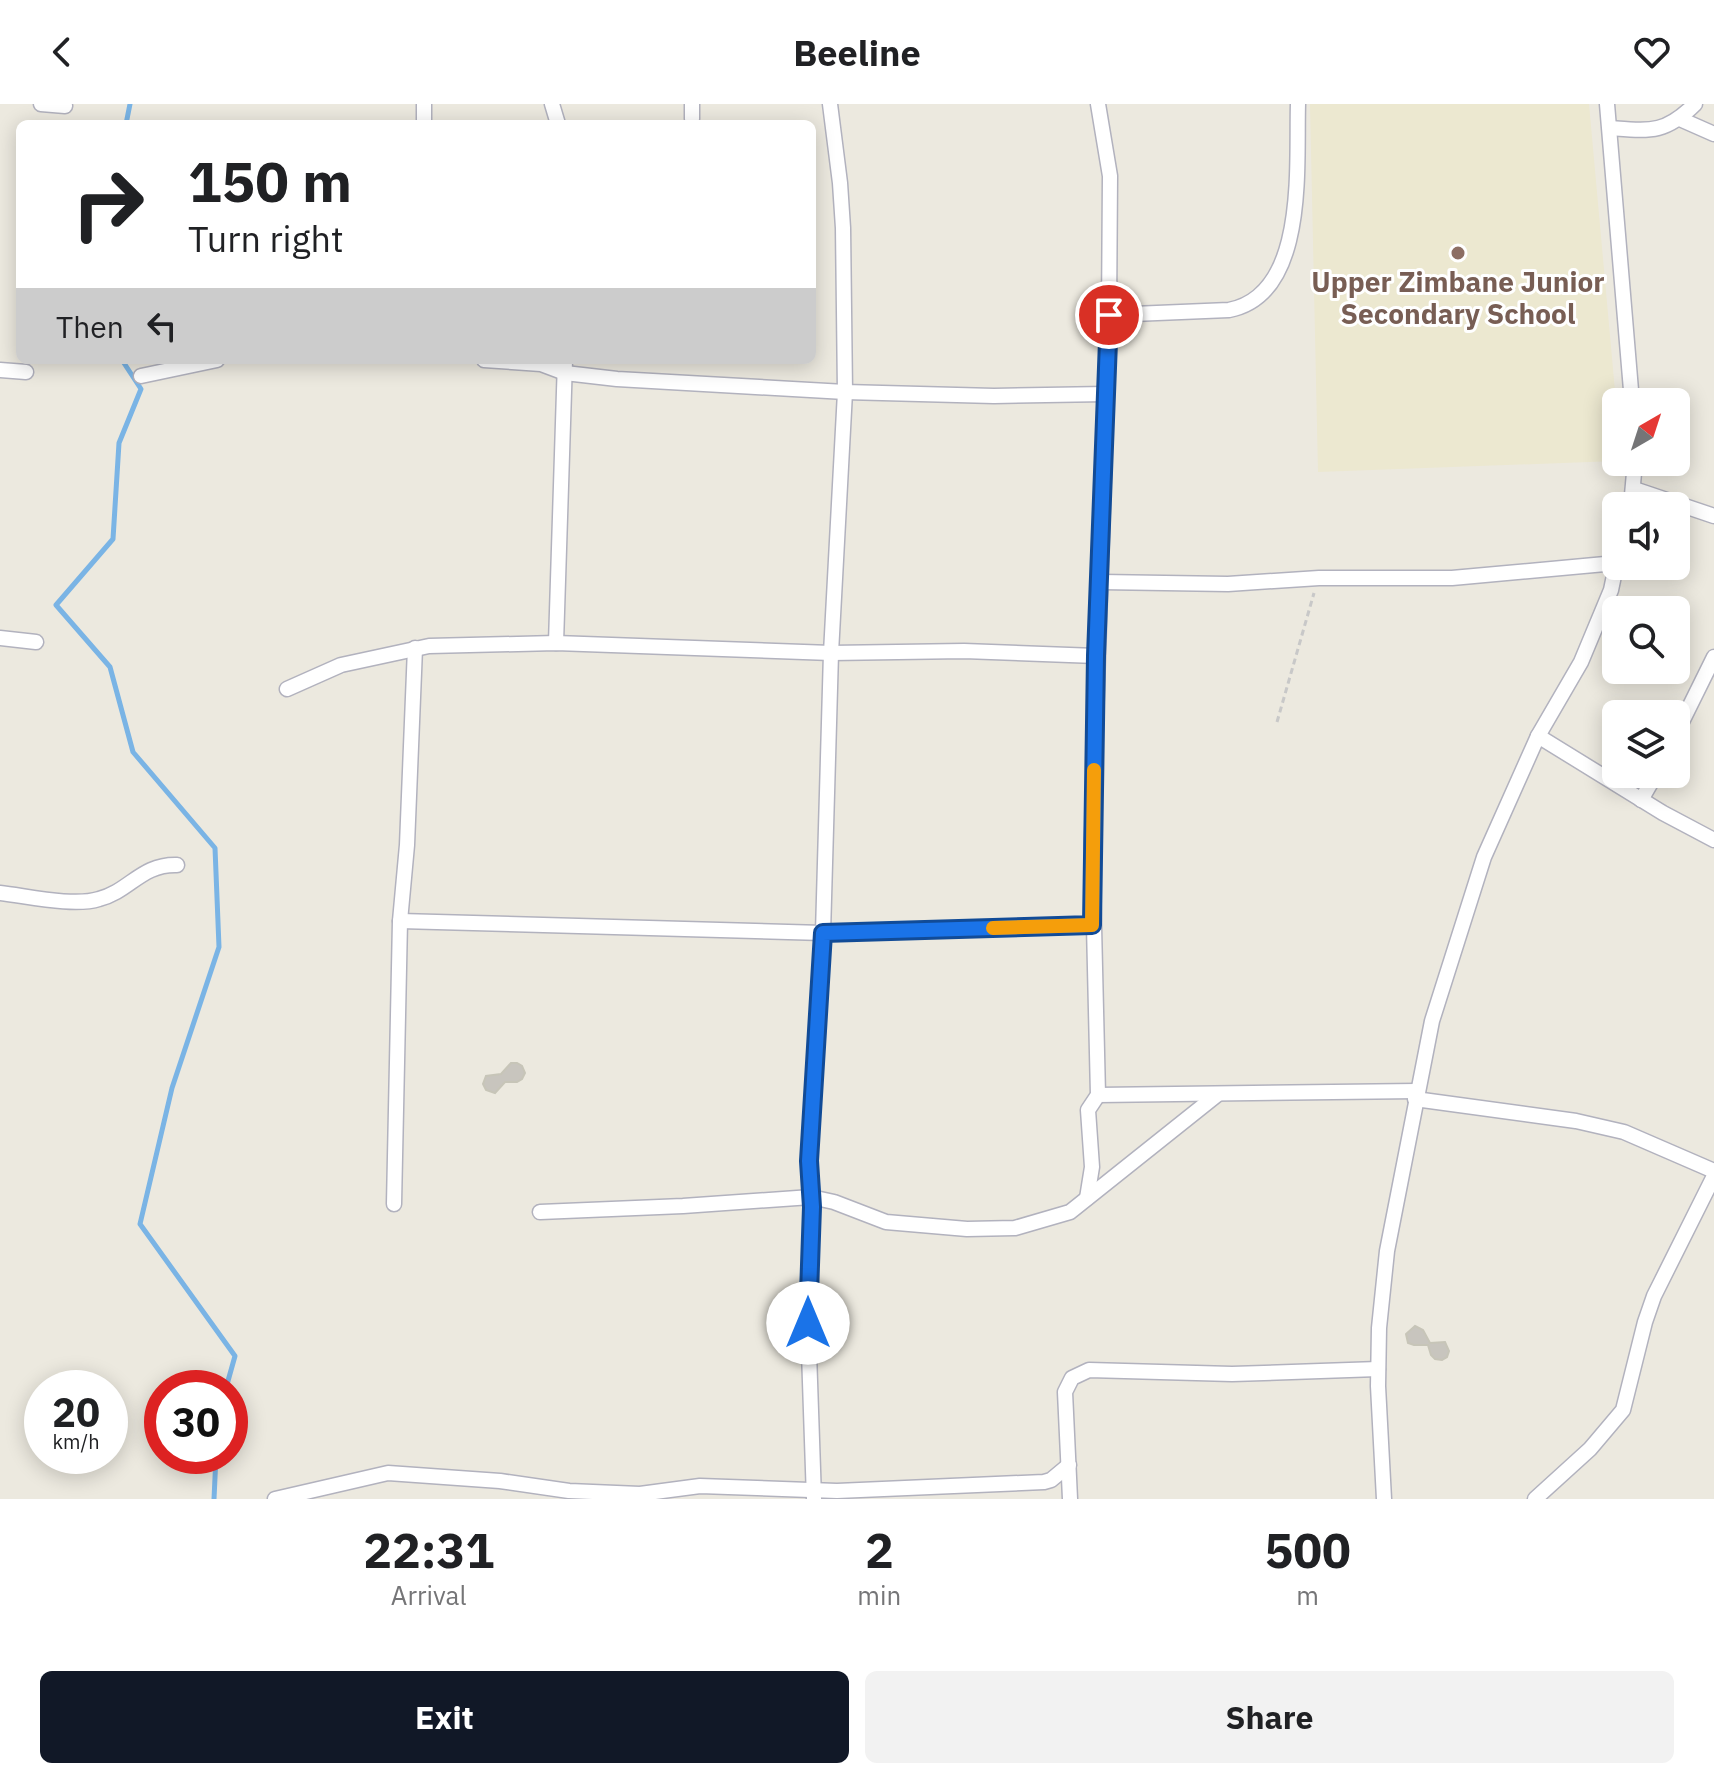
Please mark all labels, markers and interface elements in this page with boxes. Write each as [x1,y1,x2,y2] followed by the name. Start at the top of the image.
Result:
[793,29,921,76] text: Beeline
[40,30,84,74] icon: back
[1630,30,1674,74] icon: heart
[188,145,352,217] text: 150 m
[56,152,160,256] icon: right
[188,215,344,262] text: Turn right
[1449,244,1467,262] marker: Upper Zimbane Junior Secondary School
[1311,263,1605,332] place label: Upper Zimbane Junior Secondary School
[1075,281,1143,349] pin
[1087,293,1131,337] icon: arrive
[140,304,184,348] icon: left
[56,307,124,346] text: Then
[1602,388,1690,476] north arrow
[1602,388,1690,788] map controls
[1602,492,1690,580] button: sound
[1602,596,1690,684] button: search
[1602,700,1690,788] button: layers
[766,1281,850,1365] position arrow
[144,1370,248,1474] speed limit sign: 30
[52,1386,100,1438] text: 20
[52,1428,100,1455] text: km/h
[363,1519,494,1581] text: 22:31
[865,1519,894,1581] text: 2
[1264,1519,1351,1581] text: 500
[391,1578,467,1612] text: Arrival
[857,1578,901,1612] text: min
[1296,1578,1319,1612] text: m
[40,1671,849,1763] button: Exit
[865,1671,1674,1763] button: Share

